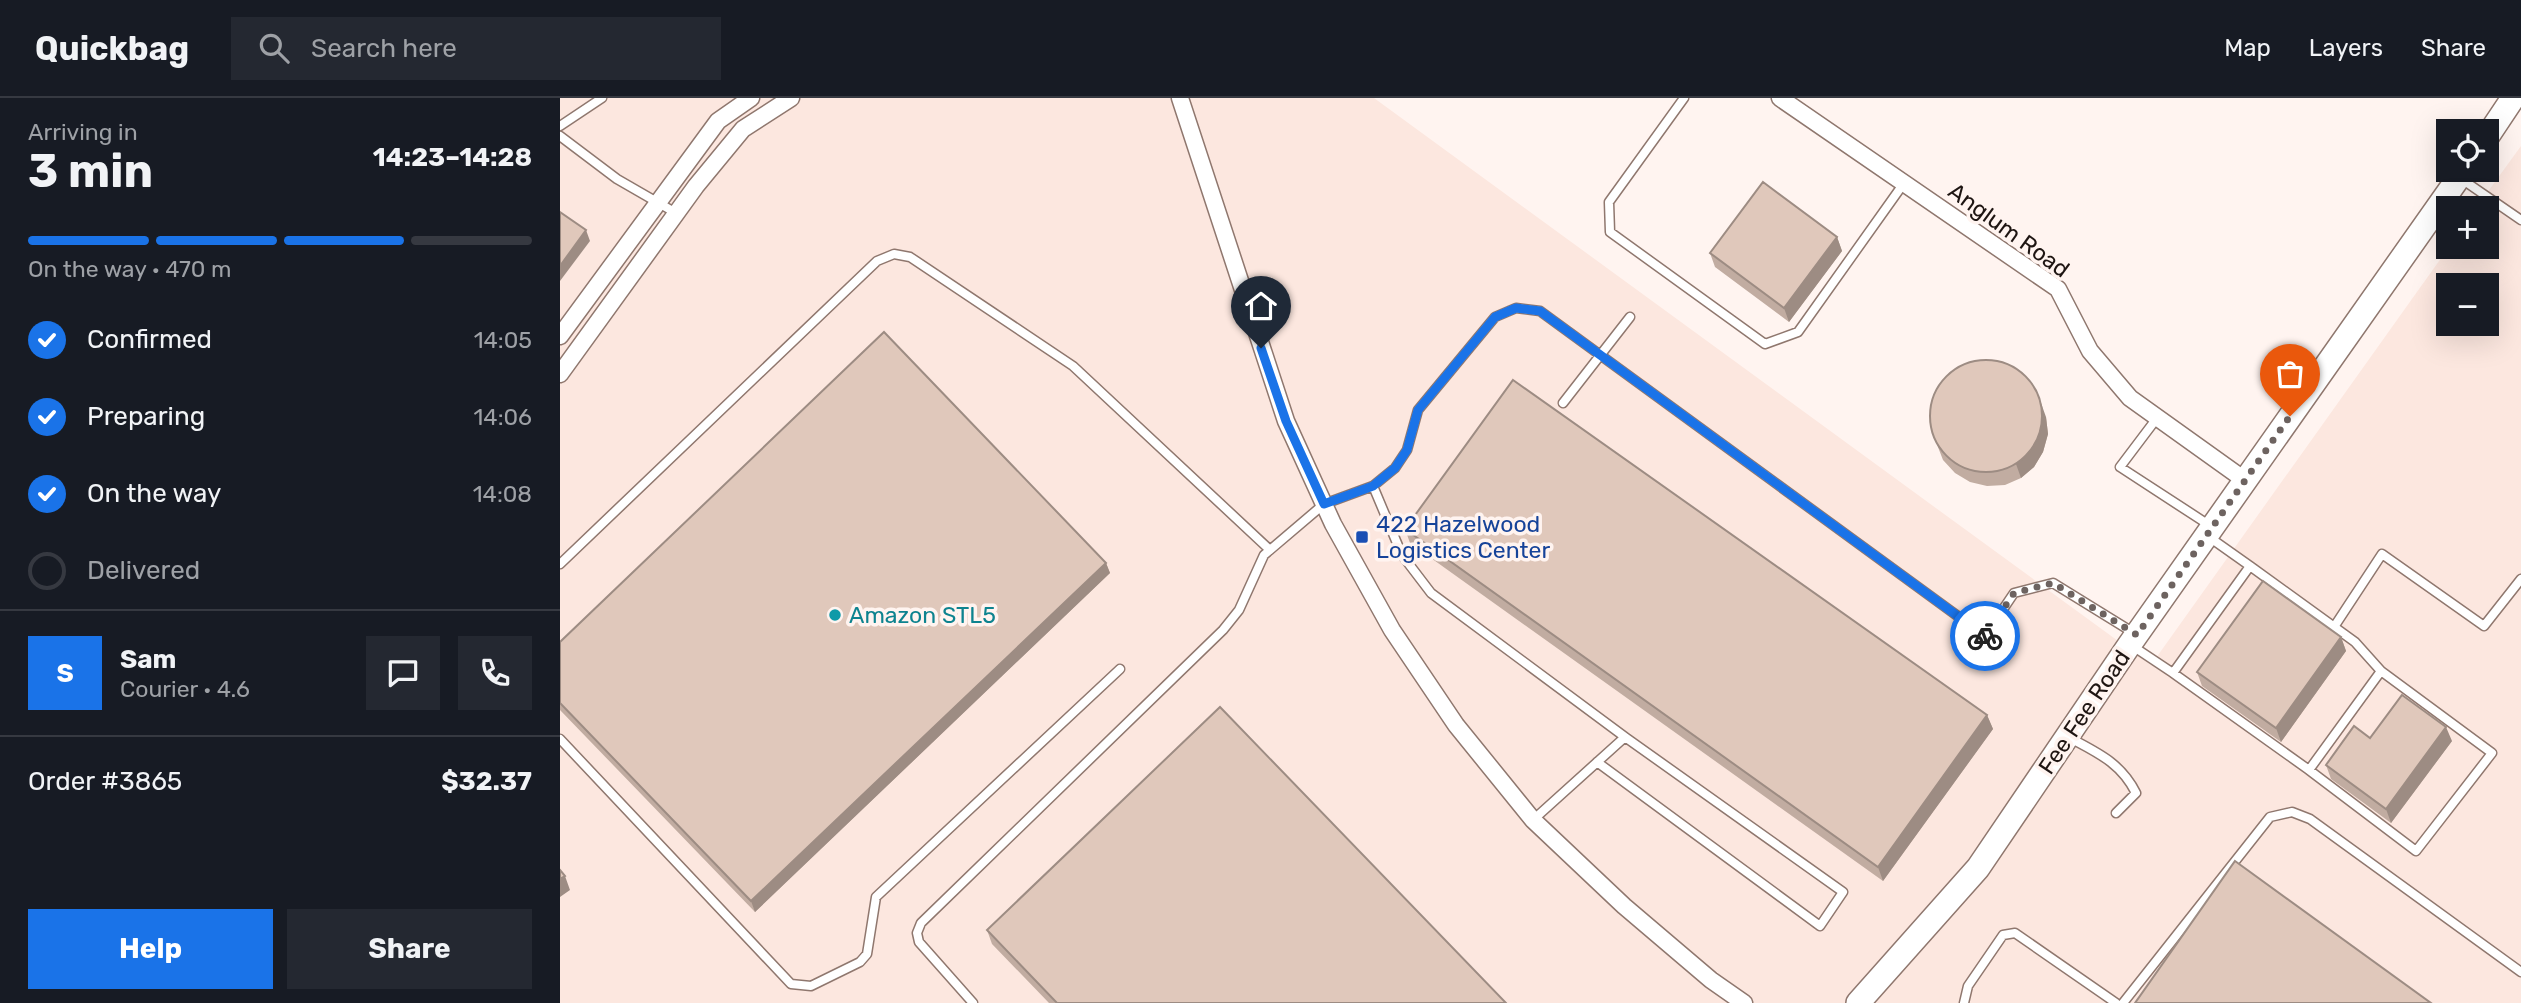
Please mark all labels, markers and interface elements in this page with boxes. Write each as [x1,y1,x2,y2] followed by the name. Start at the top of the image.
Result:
[231,17,721,80] search box
[35,29,189,68] text: Quickbag
[255,29,293,67] icon: search
[311,33,457,64] text: Search here
[2224,34,2271,62] text: Map
[2309,34,2383,62] text: Layers
[2421,34,2486,62] text: Share
[28,118,138,146] text: Arriving in
[2436,119,2499,336] map controls
[2436,119,2499,182] button: locate
[373,142,532,173] text: 14:23–14:28
[28,144,153,199] text: 3 min
[1943,177,2075,283] street label: Anglum Road
[2436,196,2499,259] button: +
[28,255,232,283] text: On the way · 470 m
[2436,273,2499,336] button: −
[1231,276,1291,348] pin
[1242,287,1280,325] icon: home
[28,321,66,359] icon: check
[87,324,212,355] text: Confirmed
[474,326,532,354] text: 14:05
[2260,344,2320,416] pin
[2271,355,2309,393] icon: bag
[28,398,66,436] icon: check
[87,401,205,432] text: Preparing
[474,403,532,431] text: 14:06
[28,475,66,513] icon: check
[87,478,221,509] text: On the way
[473,480,532,508] text: 14:08
[1376,510,1550,564] place label: 422 Hazelwood Logistics Center
[1354,529,1370,545] marker: 422 Hazelwood Logistics Center
[87,555,200,586] text: Delivered
[849,601,996,629] place label: Amazon STL5
[1950,601,2020,671] courier
[827,607,843,623] marker: Amazon STL5
[1966,617,2004,655] icon: bike
[366,636,440,710] button: chat
[458,636,532,710] button: phone
[120,644,176,675] text: Sam
[2032,645,2136,779] street label: Fee Fee Road
[56,658,74,689] text: S
[120,675,250,703] text: Courier · 4.6
[28,766,182,797] text: Order #3865
[441,766,532,797] text: $32.37
[28,909,273,989] button: Help
[287,909,532,989] button: Share

